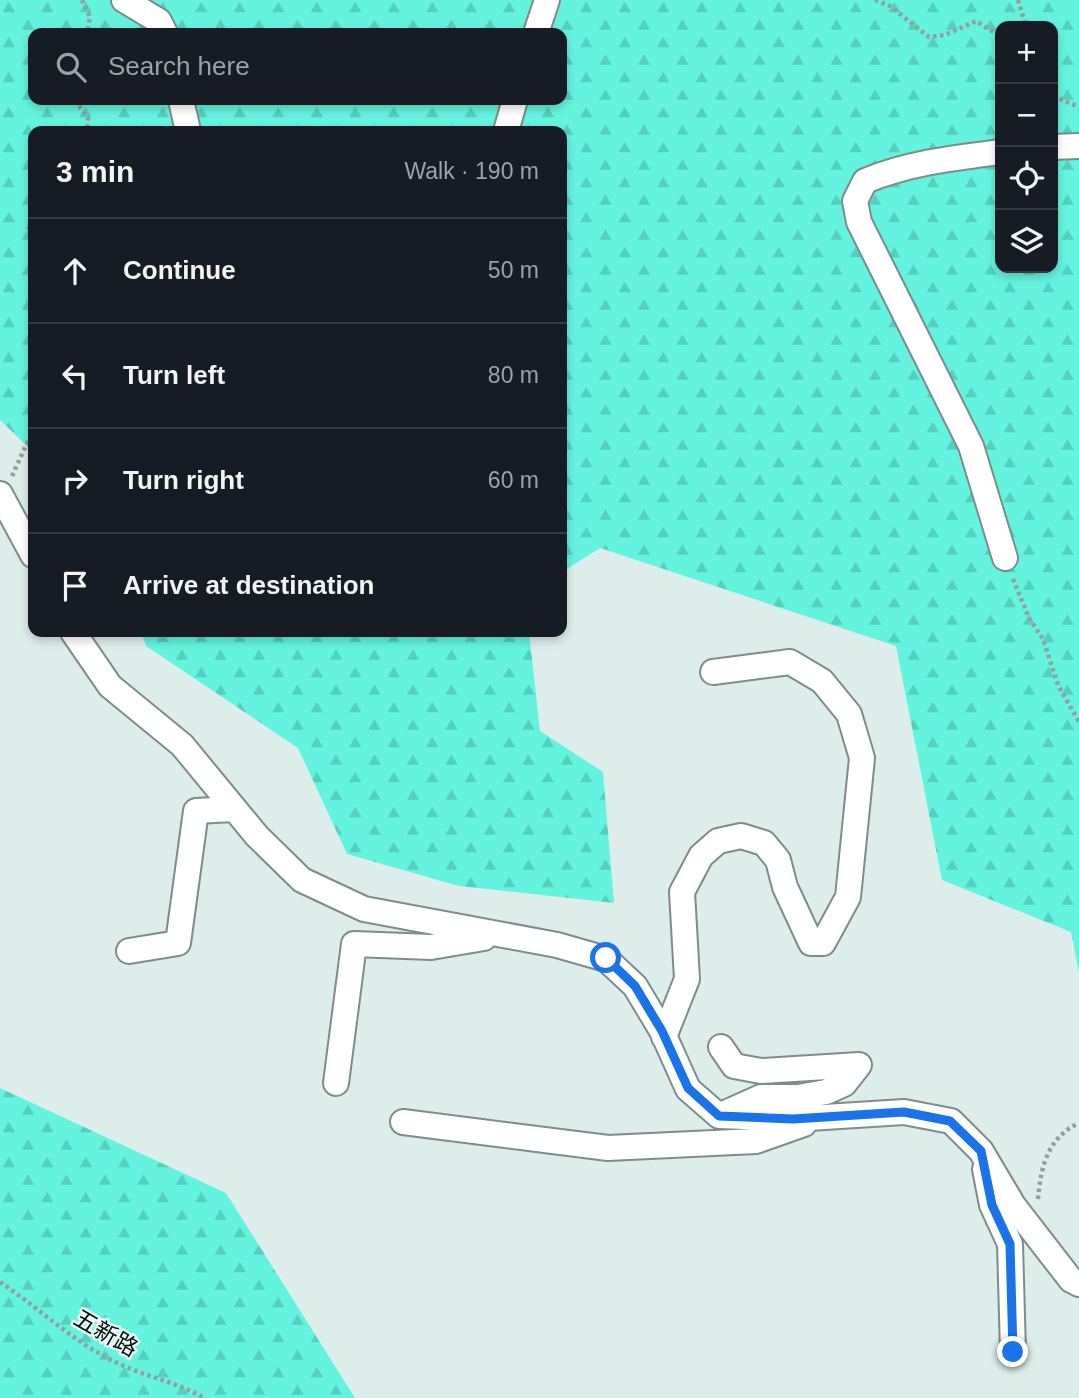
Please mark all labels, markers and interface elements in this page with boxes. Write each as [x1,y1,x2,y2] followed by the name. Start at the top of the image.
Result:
[995,21,1058,273] map controls
[995,21,1058,84] button: +
[28,28,567,105] search box
[52,48,90,86] icon: search
[108,51,250,81] text: Search here
[995,84,1058,147] button: −
[995,147,1058,210] button: locate
[56,155,134,188] text: 3 min
[404,158,539,184] text: Walk · 190 m
[995,210,1058,273] button: layers
[56,252,94,290] icon: ahead
[123,255,236,285] text: Continue
[488,257,539,283] text: 50 m
[56,357,94,395] icon: left
[123,360,225,390] text: Turn left
[488,362,539,388] text: 80 m
[56,462,94,500] icon: right
[123,465,244,495] text: Turn right
[488,467,539,493] text: 60 m
[56,567,94,605] icon: arrive
[123,570,374,600] text: Arrive at destination
[590,942,621,973] route start
[70,1304,142,1362] street label: 五新路
[997,1336,1028,1367] route end

